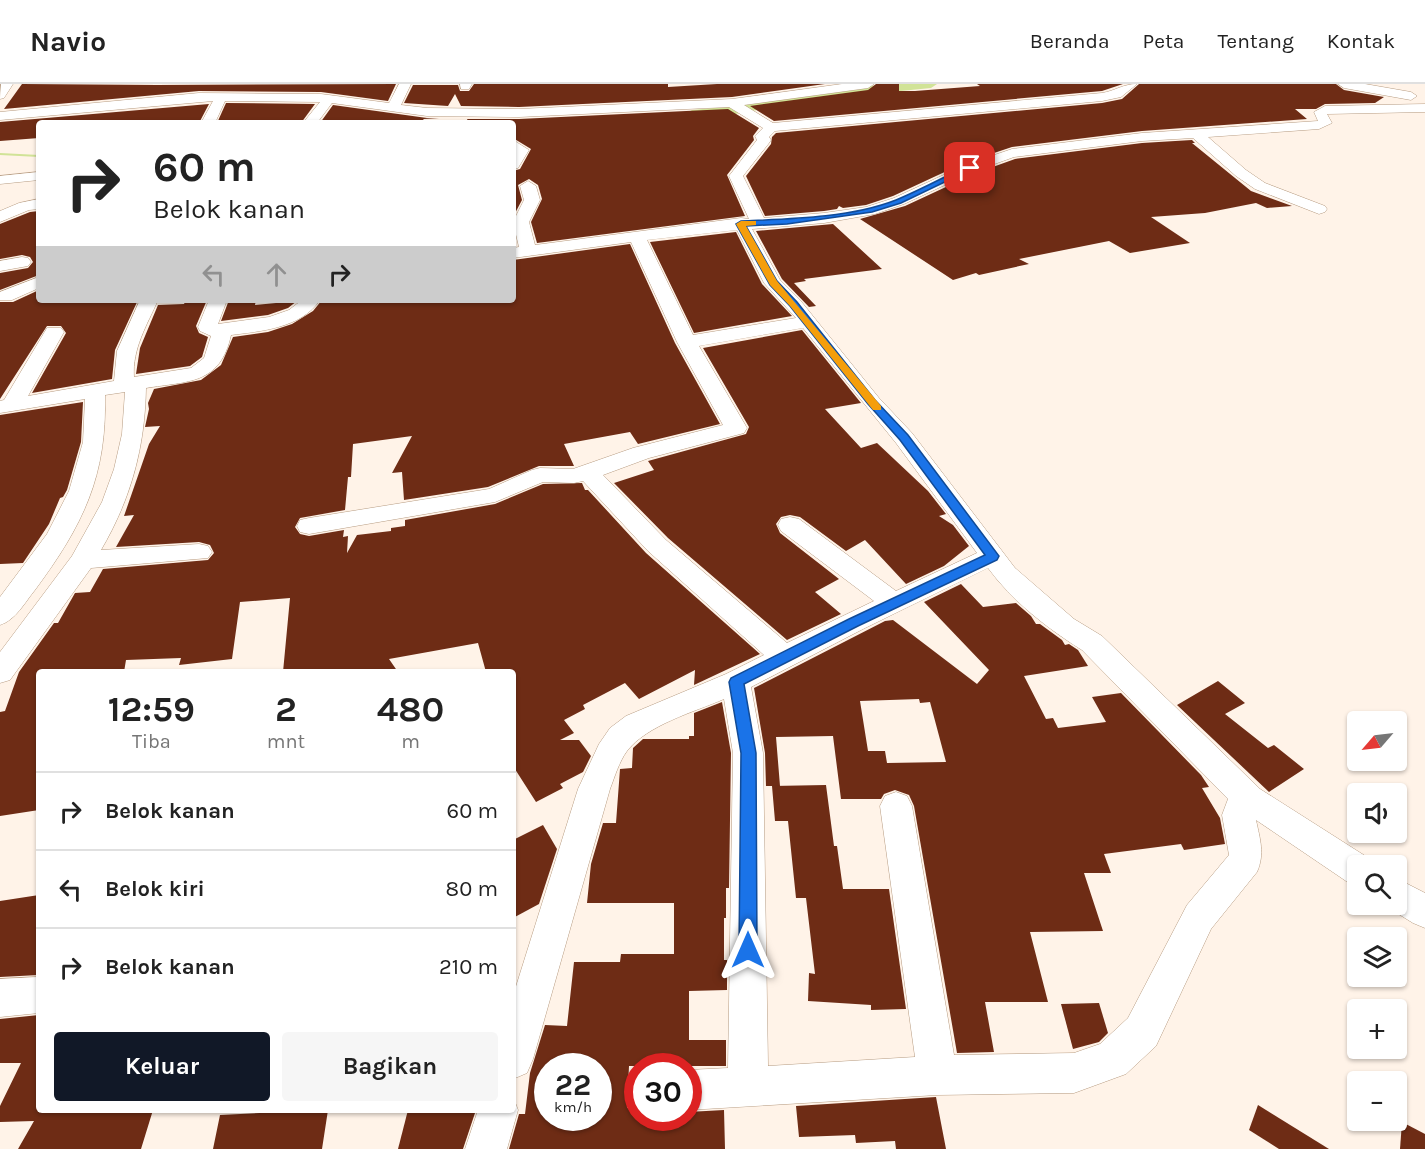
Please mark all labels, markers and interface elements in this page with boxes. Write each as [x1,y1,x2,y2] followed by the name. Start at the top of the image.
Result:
[30,25,106,58] text: Navio
[1030,29,1110,53] text: Beranda
[1143,29,1184,53] text: Peta
[1217,29,1294,53] text: Tentang
[1327,29,1395,53] text: Kontak
[153,142,256,192] text: 60 m
[944,142,995,193] pin
[54,144,132,222] icon: right
[953,151,986,184] icon: arrive
[153,193,305,225] text: Belok kanan
[197,258,230,291] icon: left
[260,258,293,291] icon: ahead
[323,258,356,291] icon: right
[108,688,195,730] text: 12:59
[275,688,297,730] text: 2
[377,688,444,730] text: 480
[1347,711,1407,771] north arrow
[1347,711,1407,1131] map controls
[132,730,171,753] text: Tiba
[267,730,305,753] text: mnt
[401,730,420,753] text: m
[1347,783,1407,843] button: sound
[54,795,87,828] icon: right
[105,798,235,824] text: Belok kanan
[447,798,498,824] text: 60 m
[1347,855,1407,915] button: search
[54,873,87,906] icon: left
[105,876,205,902] text: Belok kiri
[446,876,498,902] text: 80 m
[716,918,780,982] position arrow
[1347,927,1407,987] button: layers
[54,951,87,984] icon: right
[105,954,235,980] text: Belok kanan
[439,954,498,980] text: 210 m
[1347,999,1407,1059] button: +
[54,1032,270,1101] button: Keluar
[282,1032,498,1101] button: Bagikan
[624,1053,702,1131] speed limit sign: 30
[555,1067,591,1103] text: 22
[1347,1071,1407,1131] button: −
[554,1098,592,1116] text: km/h

